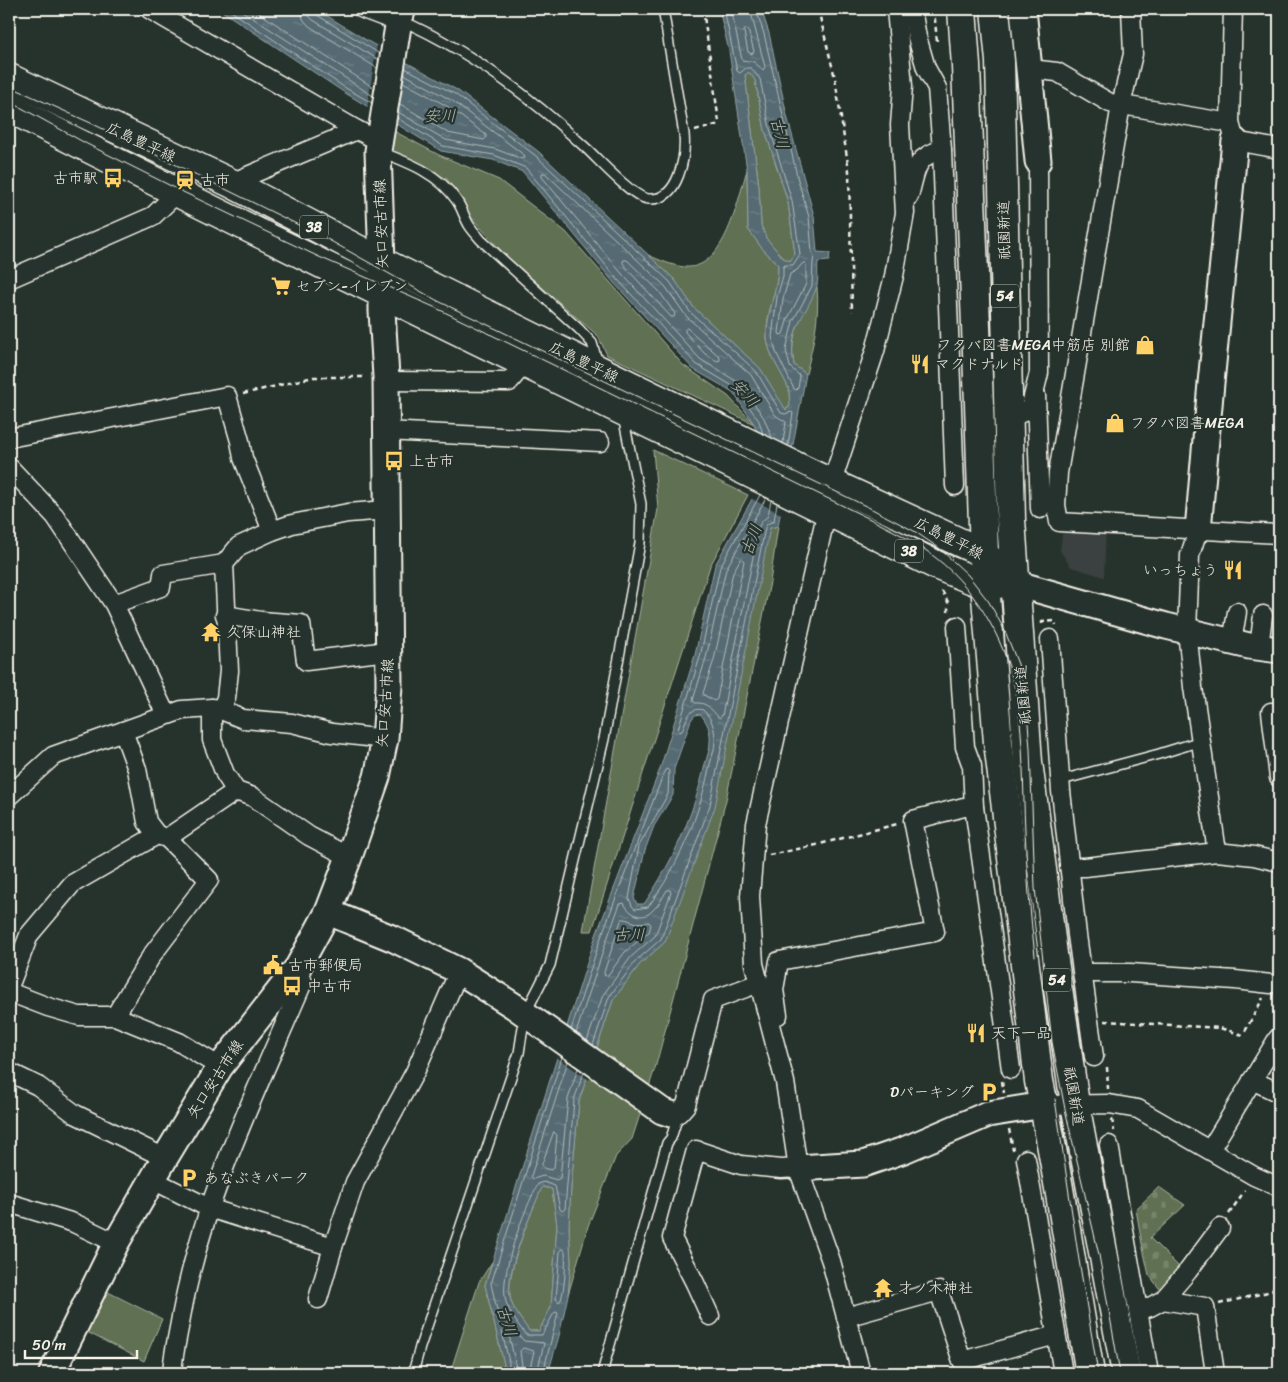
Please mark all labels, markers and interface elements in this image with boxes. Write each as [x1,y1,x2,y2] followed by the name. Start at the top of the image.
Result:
[424,101,456,130] water label: 安川
[102,114,180,170] street label: 広島豊平線
[762,114,798,152] water label: 古川
[53,165,98,191] place label: 古市駅
[102,167,124,189] bus stop icon: 古市駅
[200,167,230,193] place label: 古市
[174,169,196,191] station icon: 古市
[366,179,396,269] street label: 矢口安古市線
[990,200,1018,260] street label: 祇園新道
[300,216,328,238] road number: 38
[296,273,408,299] place label: セブン-イレブン
[270,275,292,297] supermarket icon: セブン-イレブン
[991,284,1019,308] road number: 54
[937,332,1130,358] place label: フタバ図書MEGA中筋店 別館
[545,334,623,390] street label: 広島豊平線
[1134,334,1156,356] shop icon: フタバ図書MEGA中筋店 別館
[935,351,1024,377] place label: マクドナルド
[909,353,931,375] restaurant icon: マクドナルド
[723,371,767,415] water label: 安川
[1130,410,1244,436] place label: フタバ図書MEGA
[1104,412,1126,434] shop icon: フタバ図書MEGA
[409,448,454,474] place label: 上古市
[383,450,405,472] bus stop icon: 上古市
[910,509,988,567] street label: 広島豊平線
[732,520,770,560] water label: 古川
[895,540,923,562] road number: 38
[1143,557,1218,583] place label: いっちょう
[1222,559,1244,581] restaurant icon: いっちょう
[226,619,301,645] place label: 久保山神社
[200,621,222,643] temple icon: 久保山神社
[369,657,401,749] street label: 矢口安古市線
[1007,664,1039,726] street label: 祇園新道
[613,920,645,949] water label: 古川
[288,952,363,978] place label: 古市郵便局
[262,954,284,976] public building icon: 古市郵便局
[1043,968,1071,992] road number: 54
[307,973,352,999] place label: 中古市
[281,975,303,997] bus stop icon: 中古市
[991,1020,1051,1046] place label: 天下一品
[965,1022,987,1044] restaurant icon: 天下一品
[180,1034,250,1124] street label: 矢口安古市線
[1056,1064,1092,1128] street label: 祇園新道
[890,1079,974,1105] place label: Dパーキング
[978,1081,1000,1103] parking icon: Dパーキング
[204,1165,309,1191] place label: あなぶきパーク
[178,1167,200,1189] parking icon: あなぶきパーク
[898,1275,973,1301] place label: 才ノ木神社
[872,1277,894,1299] temple icon: 才ノ木神社
[488,1301,526,1341] water label: 古川
[25,1327,138,1359] scale bar
[32,1332,67,1358] text: 50 m

